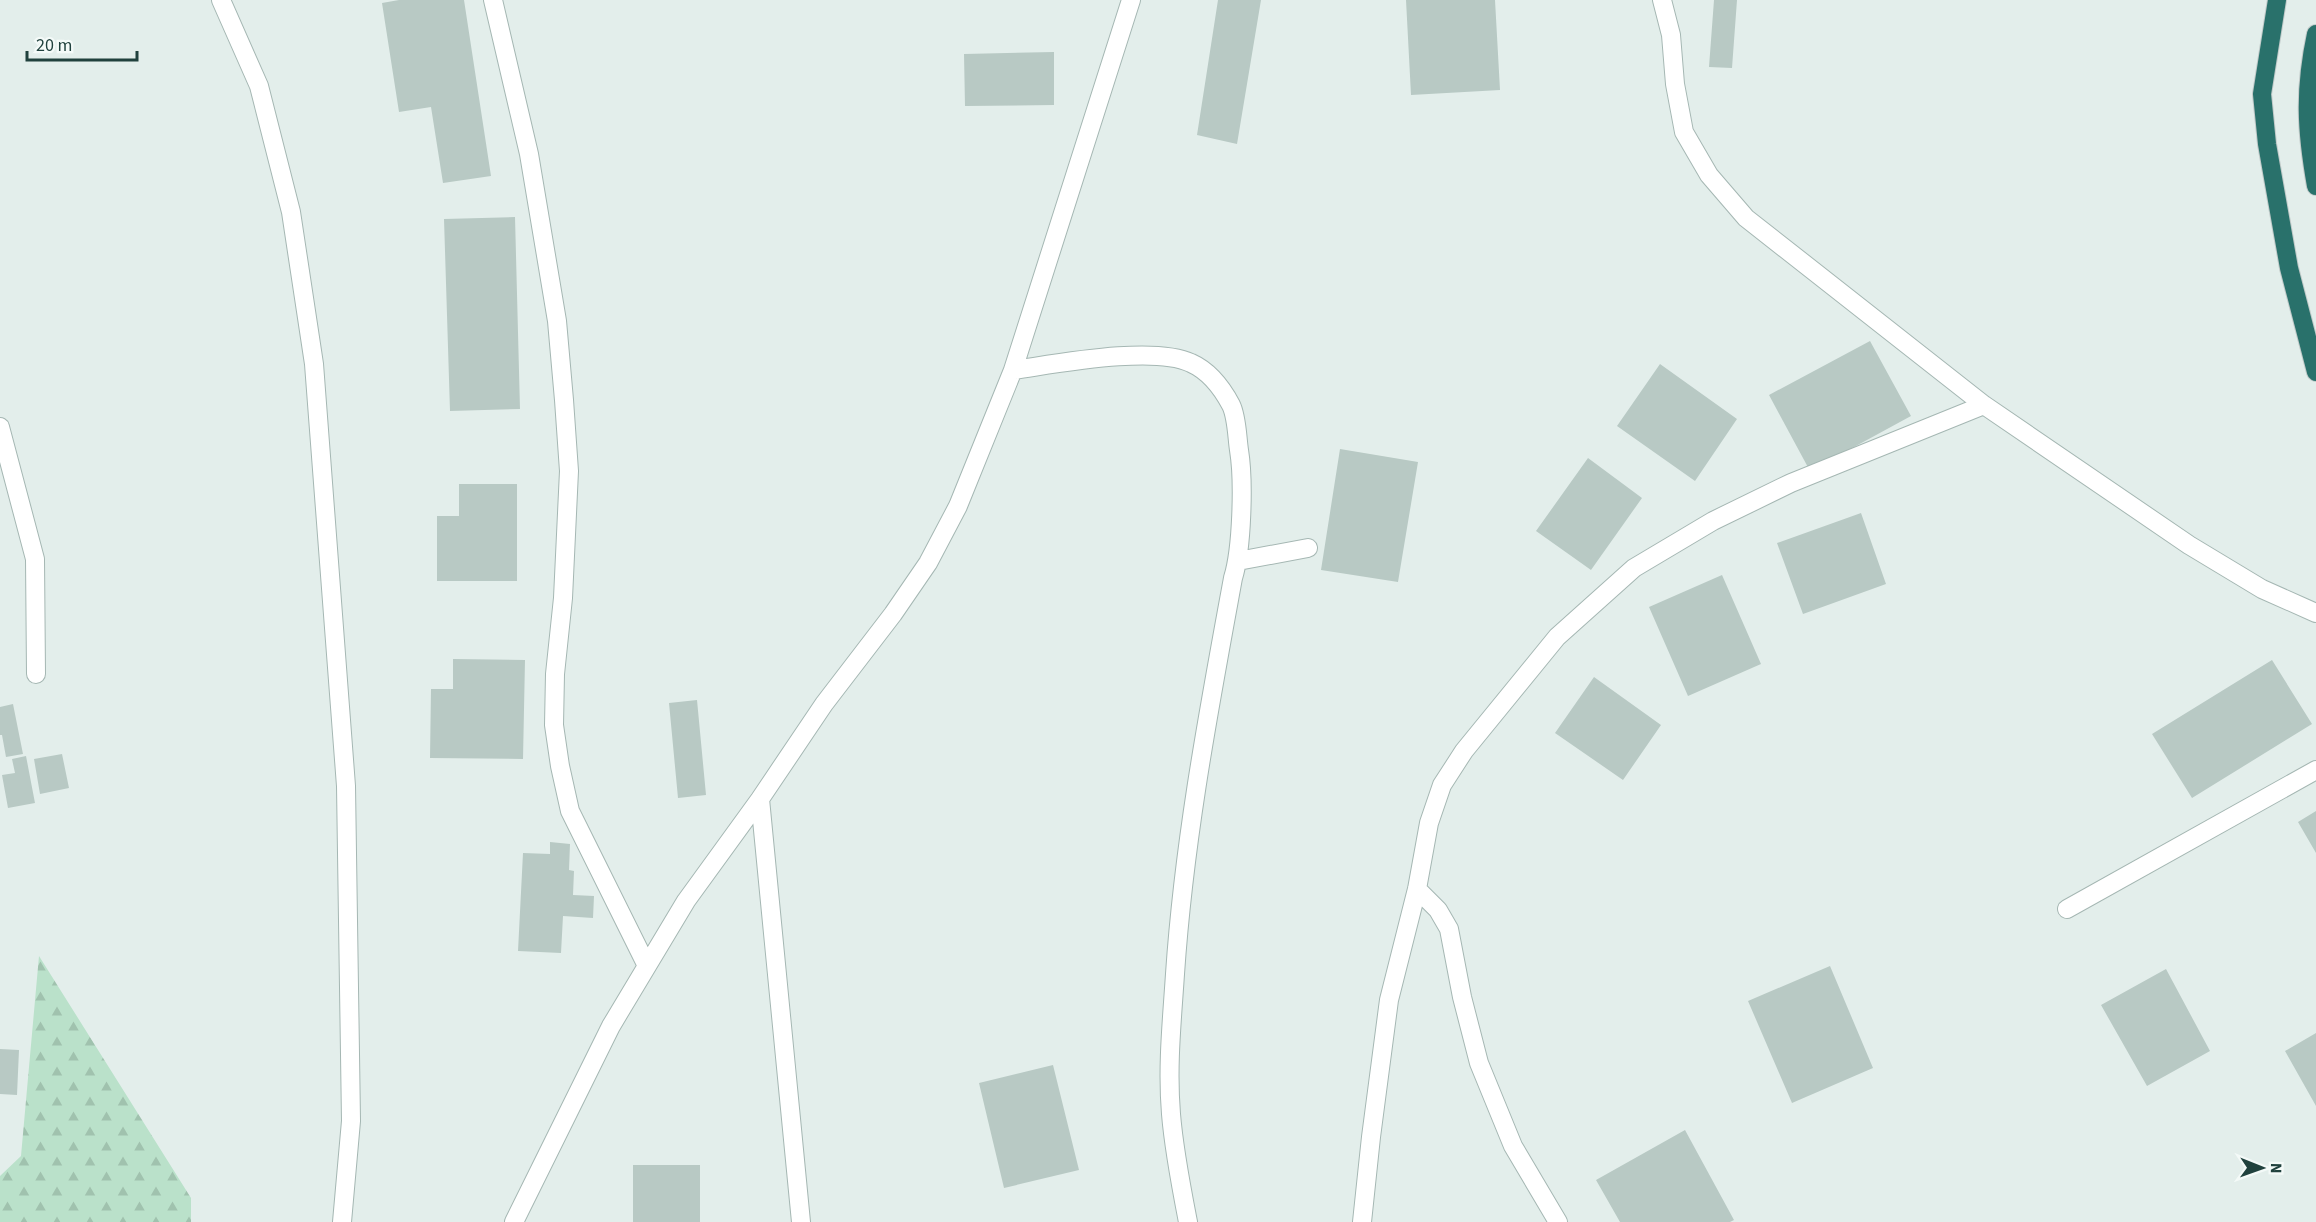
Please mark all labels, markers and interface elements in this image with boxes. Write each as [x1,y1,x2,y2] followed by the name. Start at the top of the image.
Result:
[27,24,136,62] scale bar
[36,33,72,58] text: 20 m
[2232,1138,2292,1198] north arrow
[2265,1163,2287,1174] text: N

